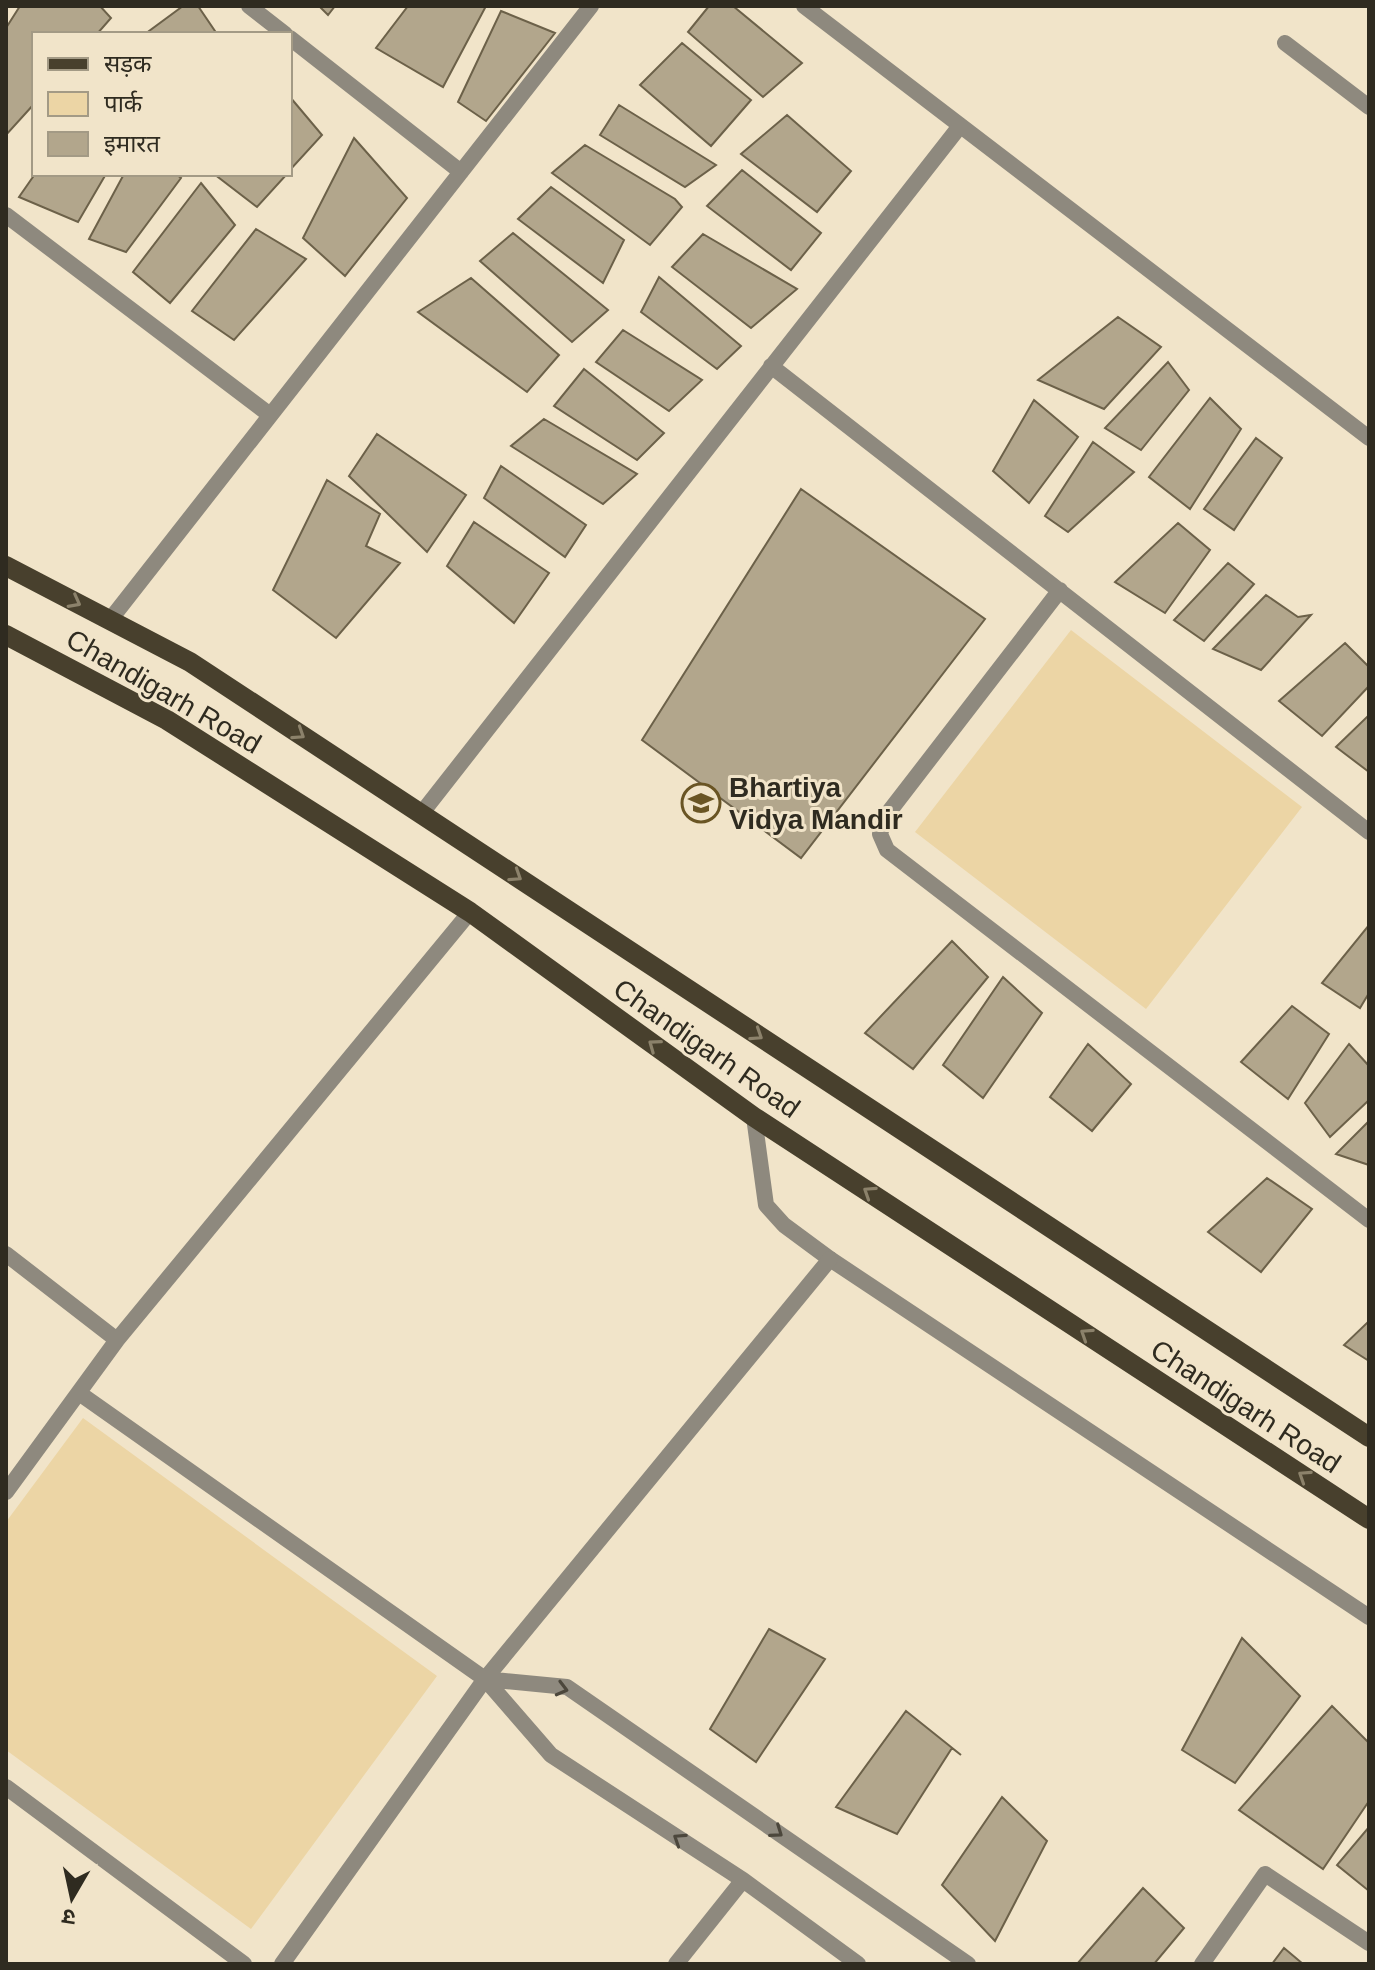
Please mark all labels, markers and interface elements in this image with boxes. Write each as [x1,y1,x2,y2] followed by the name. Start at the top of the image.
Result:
[32,32,292,176] legend
[104,50,152,77] text: सड़क
[104,90,143,117] text: पार्क
[104,130,161,157] text: इमारत
[67,592,82,607] one-way arrow
[61,623,267,760] street label: Chandigarh Road
[290,724,305,739] one-way arrow
[729,772,903,835] place label: Bhartiya Vidya Mandir
[680,782,722,824] school or university icon: Bhartiya Vidya Mandir
[508,867,522,882] one-way arrow
[608,973,806,1124] street label: Chandigarh Road
[748,1025,763,1040] one-way arrow
[648,1040,663,1055] one-way arrow
[863,1187,877,1202] one-way arrow
[1080,1329,1095,1344] one-way arrow
[1145,1334,1346,1479] street label: Chandigarh Road
[1298,1471,1312,1486] one-way arrow
[554,1680,568,1697] one-way arrow
[769,1823,783,1838] one-way arrow
[674,1833,688,1848] one-way arrow
[32,1858,112,1938] north arrow
[60,1904,77,1931] text: उ

